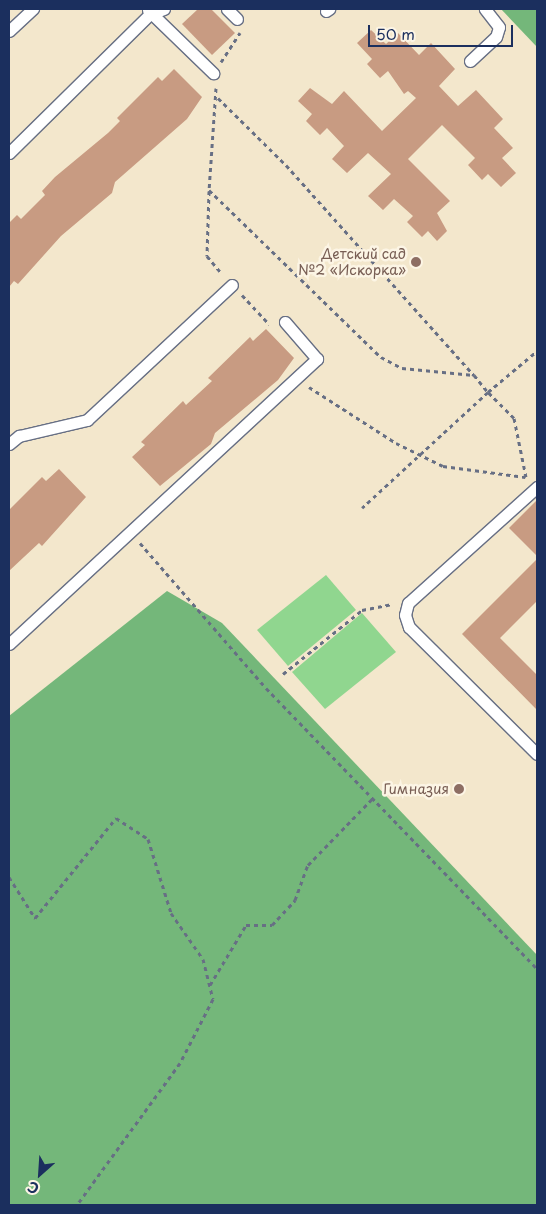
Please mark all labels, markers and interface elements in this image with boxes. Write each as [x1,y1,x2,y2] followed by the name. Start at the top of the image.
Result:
[371,15,516,47] scale bar
[376,22,415,45] text: 50 m
[298,246,406,278] place label: Детcкий сад №2 «Искорка»
[410,256,422,268] marker: Детcкий сад №2 «Искорка»
[383,781,449,797] place label: Гимназия
[453,783,465,795] marker: Гимназия
[15,1149,65,1199] north arrow
[24,1176,43,1200] text: С

